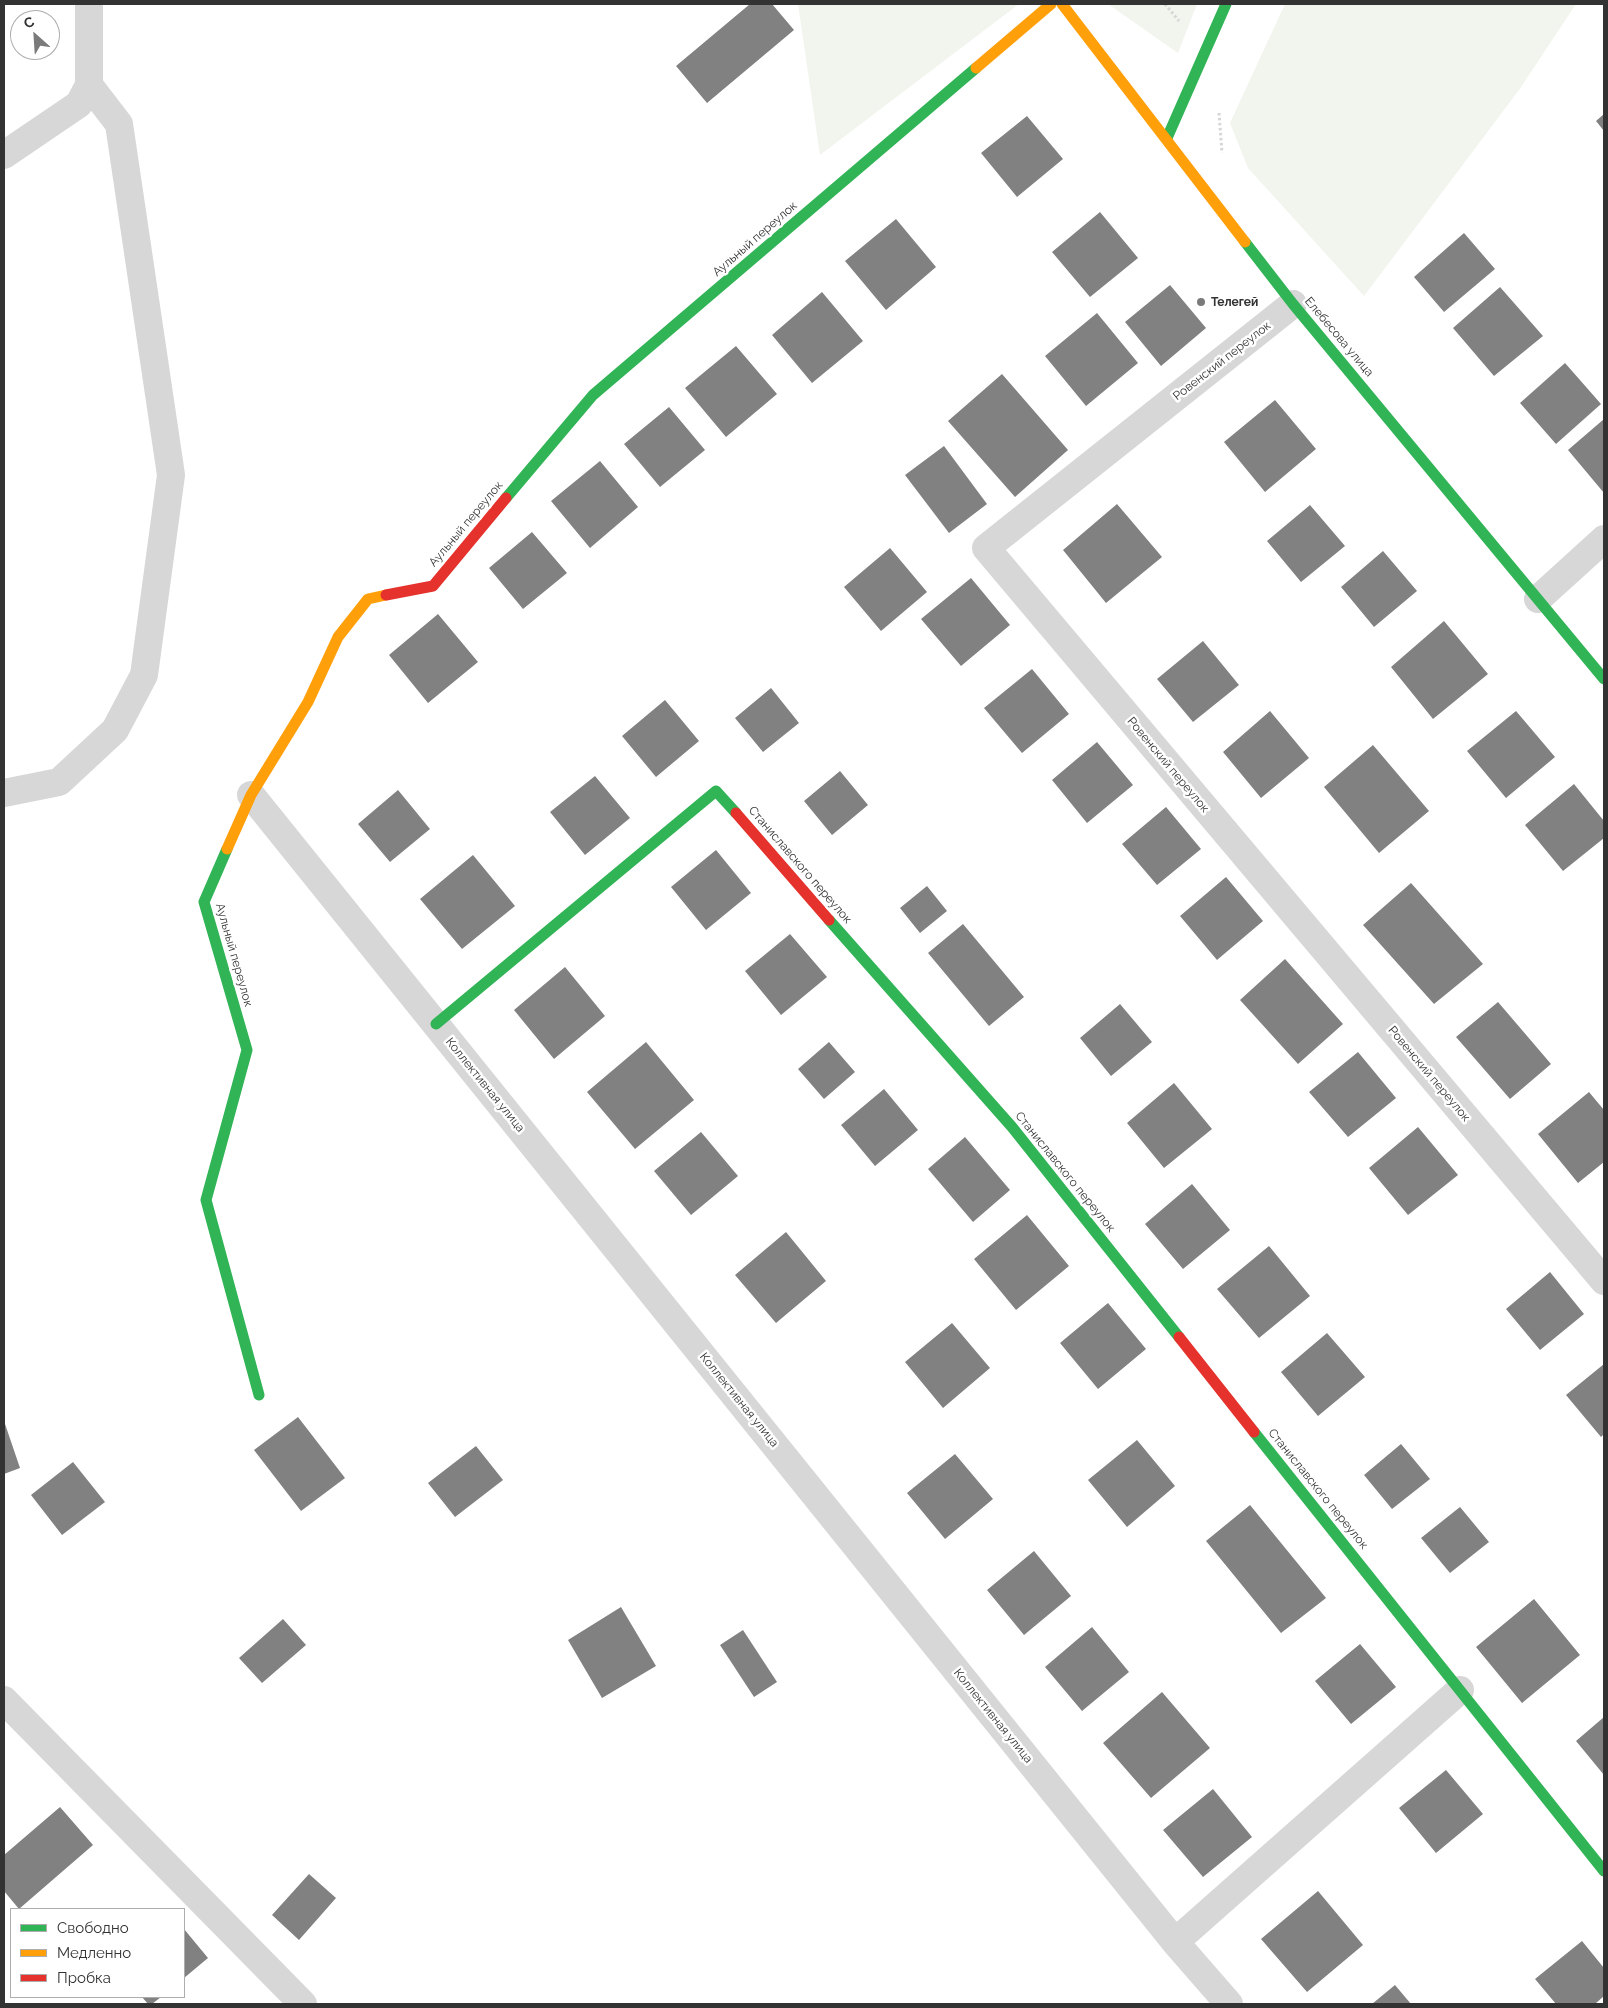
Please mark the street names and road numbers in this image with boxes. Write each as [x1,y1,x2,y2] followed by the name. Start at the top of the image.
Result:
[710,198,800,280] street label: Аульный переулок
[1302,294,1376,380] street label: Елебесова улица
[1170,318,1274,404] street label: Ровенский переулок
[426,478,506,570] street label: Аульный переулок
[1124,714,1212,816] street label: Ровенский переулок
[745,803,855,927] street label: Станиславского переулок
[212,902,256,1008] street label: Аульный переулок
[1385,1023,1473,1125] street label: Ровенский переулок
[442,1035,528,1135] street label: Коллективная улица
[1012,1109,1118,1235] street label: Станиславского переулок
[696,1350,782,1450] street label: Коллективная улица
[1265,1426,1371,1552] street label: Станиславского переулок
[950,1666,1036,1766] street label: Коллективная улица

